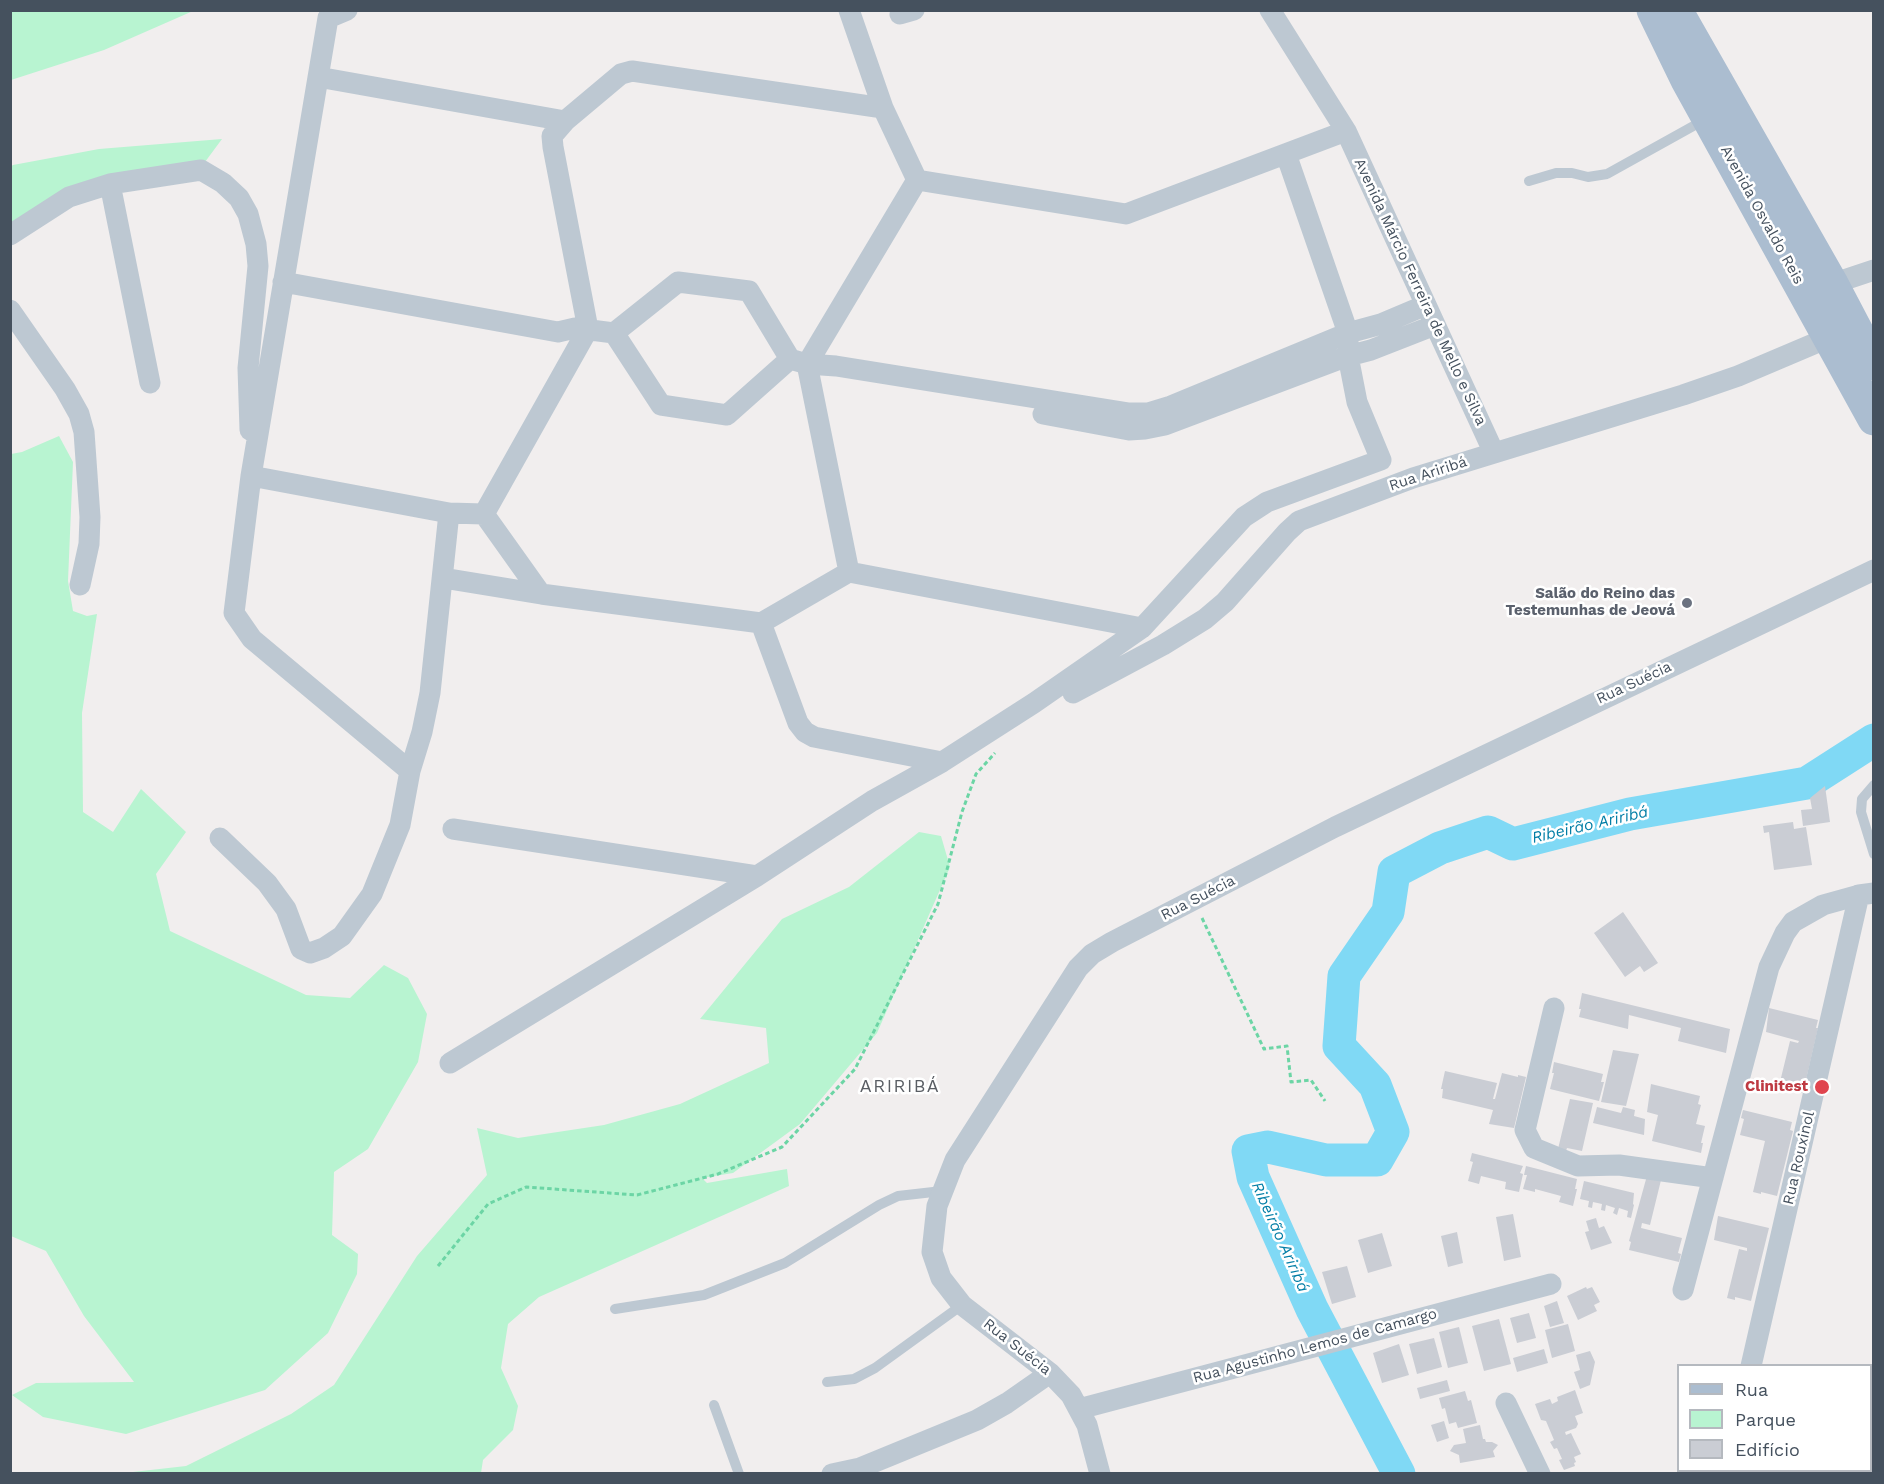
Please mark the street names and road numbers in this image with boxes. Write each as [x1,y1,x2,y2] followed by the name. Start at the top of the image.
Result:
[1716,143,1808,287] street label: Avenida Osvaldo Reis
[1350,156,1490,428] street label: Avenida Márcio Ferreira de Mello e Silva
[1387,453,1469,495] street label: Rua Ariribá
[1593,658,1675,708] street label: Rua Suécia
[1158,872,1238,924] street label: Rua Suécia
[1779,1109,1819,1207] street label: Rua Rouxinol
[1191,1305,1439,1387] street label: Rua Agustinho Lemos de Camargo
[980,1315,1054,1379] street label: Rua Suécia

